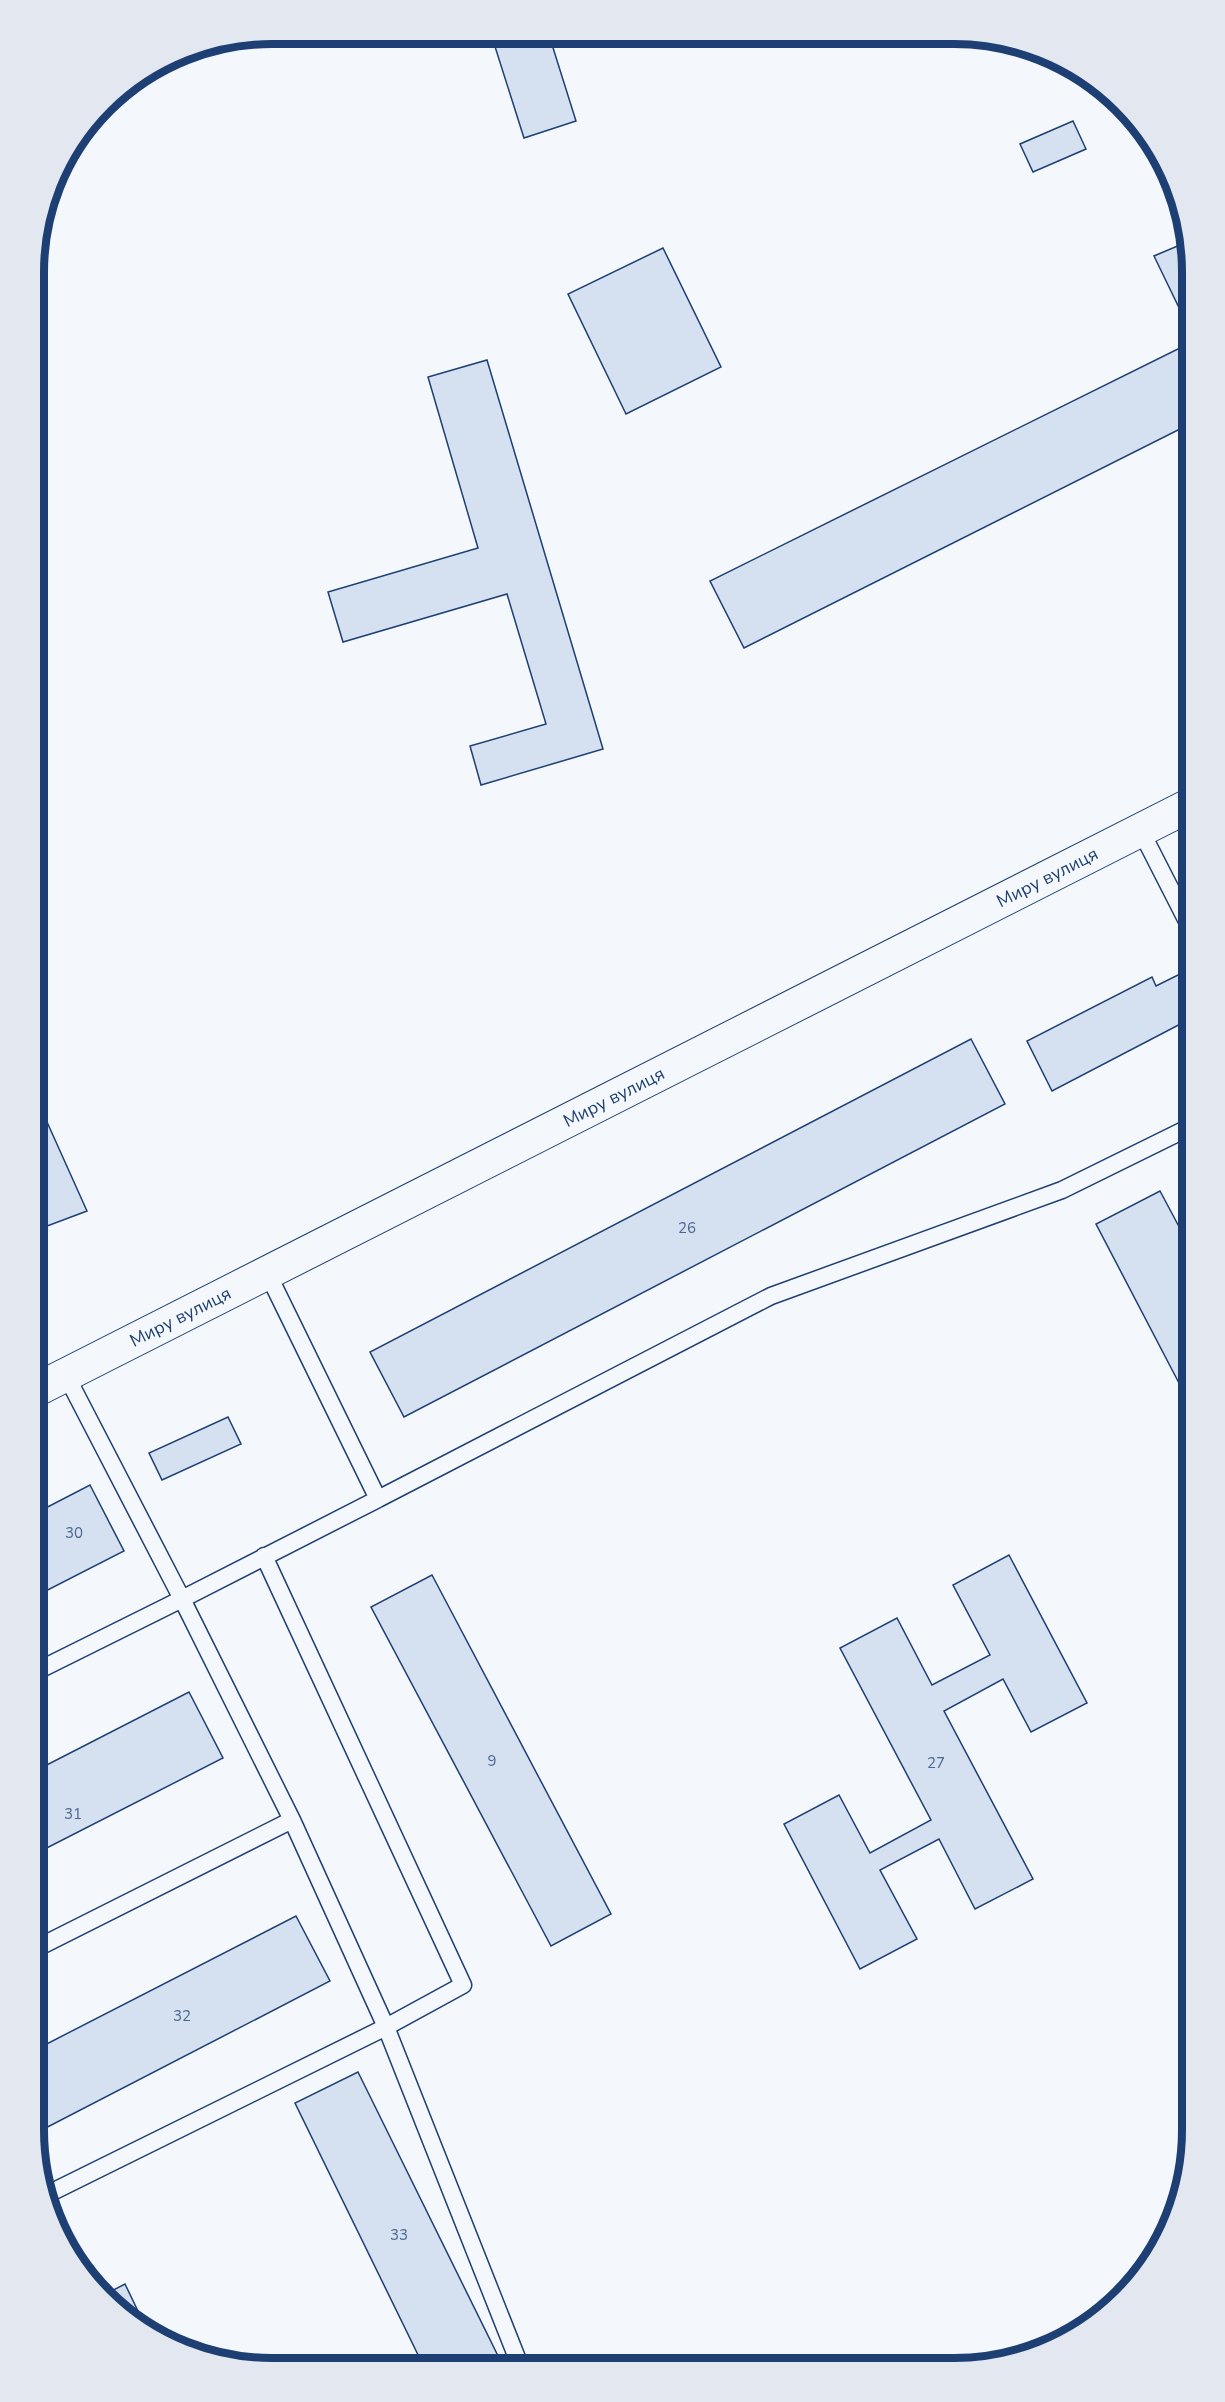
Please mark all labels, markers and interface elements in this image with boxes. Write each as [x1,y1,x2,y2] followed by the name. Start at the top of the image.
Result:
[992,842,1102,913] street label: Миру вулиця
[559,1061,669,1133] street label: Миру вулиця
[678,1218,696,1238] house number: 26
[126,1281,235,1353] street label: Миру вулиця
[65,1523,83,1543] house number: 30
[487,1751,497,1771] house number: 9
[927,1753,945,1773] house number: 27
[64,1804,82,1824] house number: 31
[173,2006,191,2026] house number: 32
[390,2225,408,2245] house number: 33

